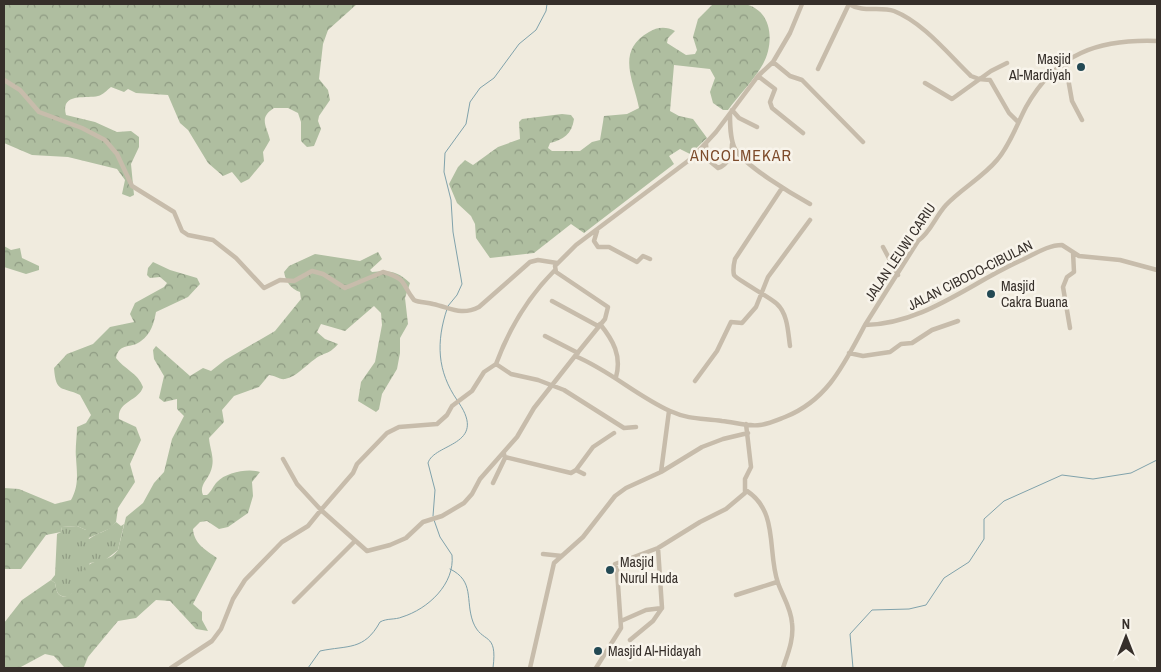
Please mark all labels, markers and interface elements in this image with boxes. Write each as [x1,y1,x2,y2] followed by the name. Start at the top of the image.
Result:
[1008,50,1071,84] place label: Masjid Al-Mardiyah
[1075,61,1087,73] marker: Masjid Al-Mardiyah
[689,144,792,166] district label: ANCOLMEKAR
[861,200,939,304] street label: JALAN LEUWI CARIU
[905,236,1035,314] street label: JALAN CIBODO-CIBULAN
[1001,277,1069,311] place label: Masjid Cakra Buana
[985,288,997,300] marker: Masjid Cakra Buana
[620,553,679,587] place label: Masjid Nurul Huda
[604,564,616,576] marker: Masjid Nurul Huda
[1101,612,1151,662] north arrow
[1122,615,1130,633] text: N
[608,642,701,660] place label: Masjid Al-Hidayah
[592,645,604,657] marker: Masjid Al-Hidayah

